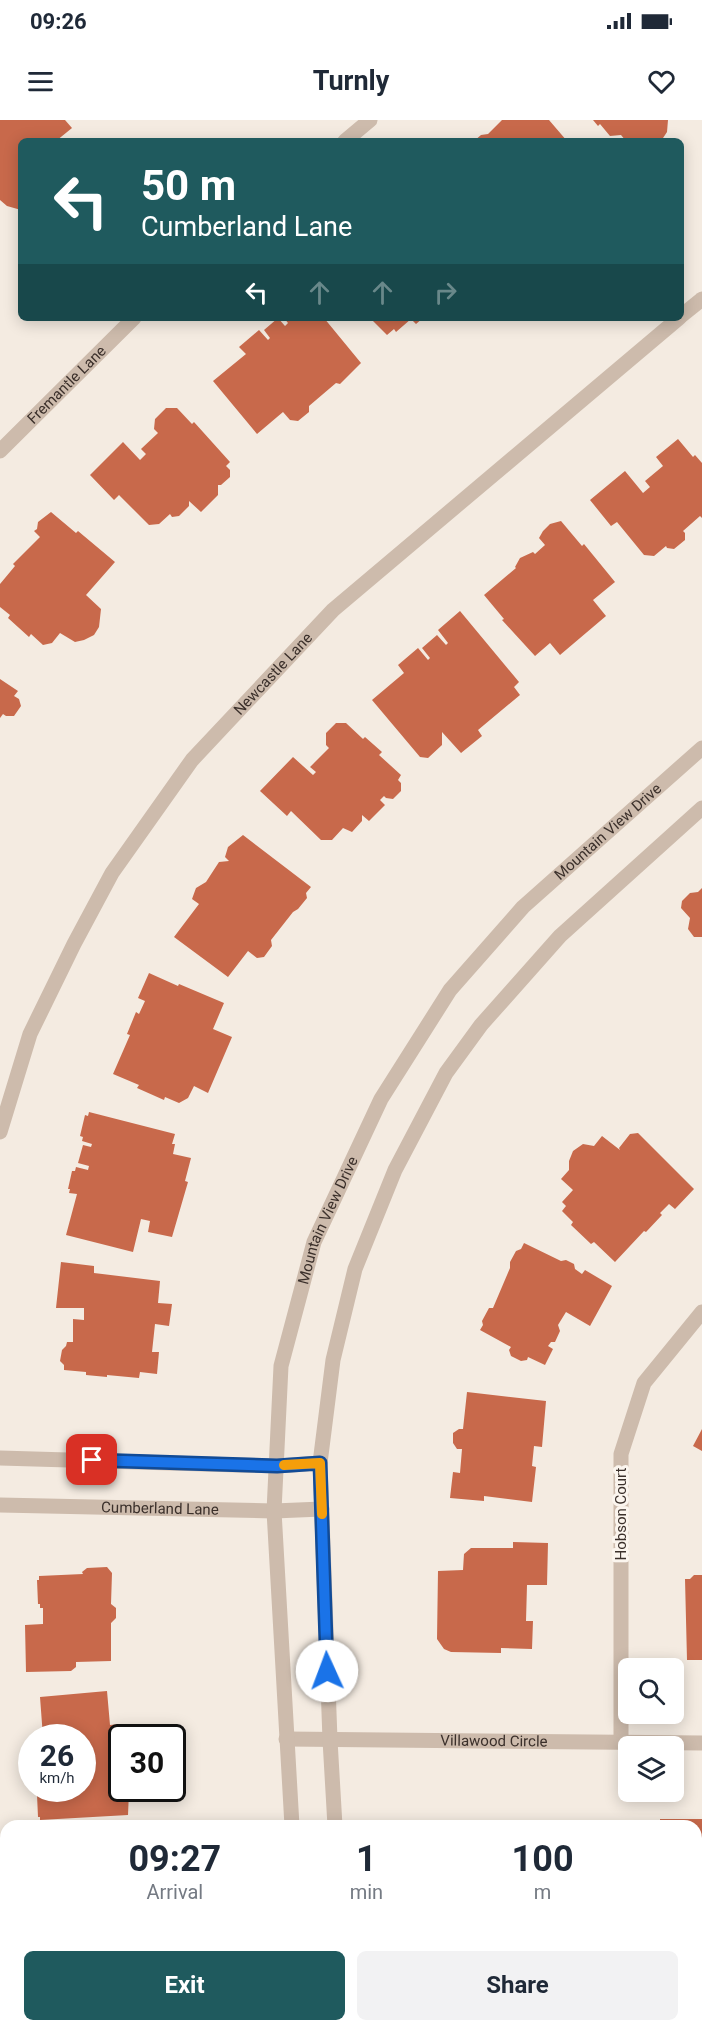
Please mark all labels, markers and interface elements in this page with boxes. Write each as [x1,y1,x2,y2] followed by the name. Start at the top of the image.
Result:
[30,9,87,34] text: 09:26
[24,65,57,98] icon: menu
[313,65,389,97] text: Turnly
[645,65,678,98] icon: heart
[141,161,236,210] text: 50 m
[42,162,120,240] icon: left
[141,211,352,243] text: Cumberland Lane
[240,276,273,309] icon: left
[303,276,336,309] icon: ahead
[366,276,399,309] icon: ahead
[429,276,462,309] icon: right
[24,342,110,428] street label: Fremantle Lane
[230,629,316,719] street label: Newcastle Lane
[551,779,665,884] street label: Mountain View Drive
[294,1153,362,1286] street label: Mountain View Drive
[66,1434,117,1485] pin
[75,1443,108,1476] icon: arrive
[612,1467,630,1560] street label: Hobson Court
[101,1498,219,1519] street label: Cumberland Lane
[295,1639,359,1703] position arrow
[618,1658,684,1802] map controls
[618,1658,684,1724] button: search
[108,1724,186,1802] speed limit sign: 30
[440,1731,548,1751] street label: Villawood Circle
[618,1736,684,1802] button: layers
[40,1738,74,1773] text: 26
[39,1769,75,1787] text: km/h
[128,1838,221,1880] text: 09:27
[356,1838,377,1880] text: 1
[512,1838,574,1880] text: 100
[146,1880,203,1904] text: Arrival
[350,1880,383,1904] text: min
[534,1880,551,1904] text: m
[24,1951,345,2020] button: Exit
[357,1951,678,2020] button: Share

